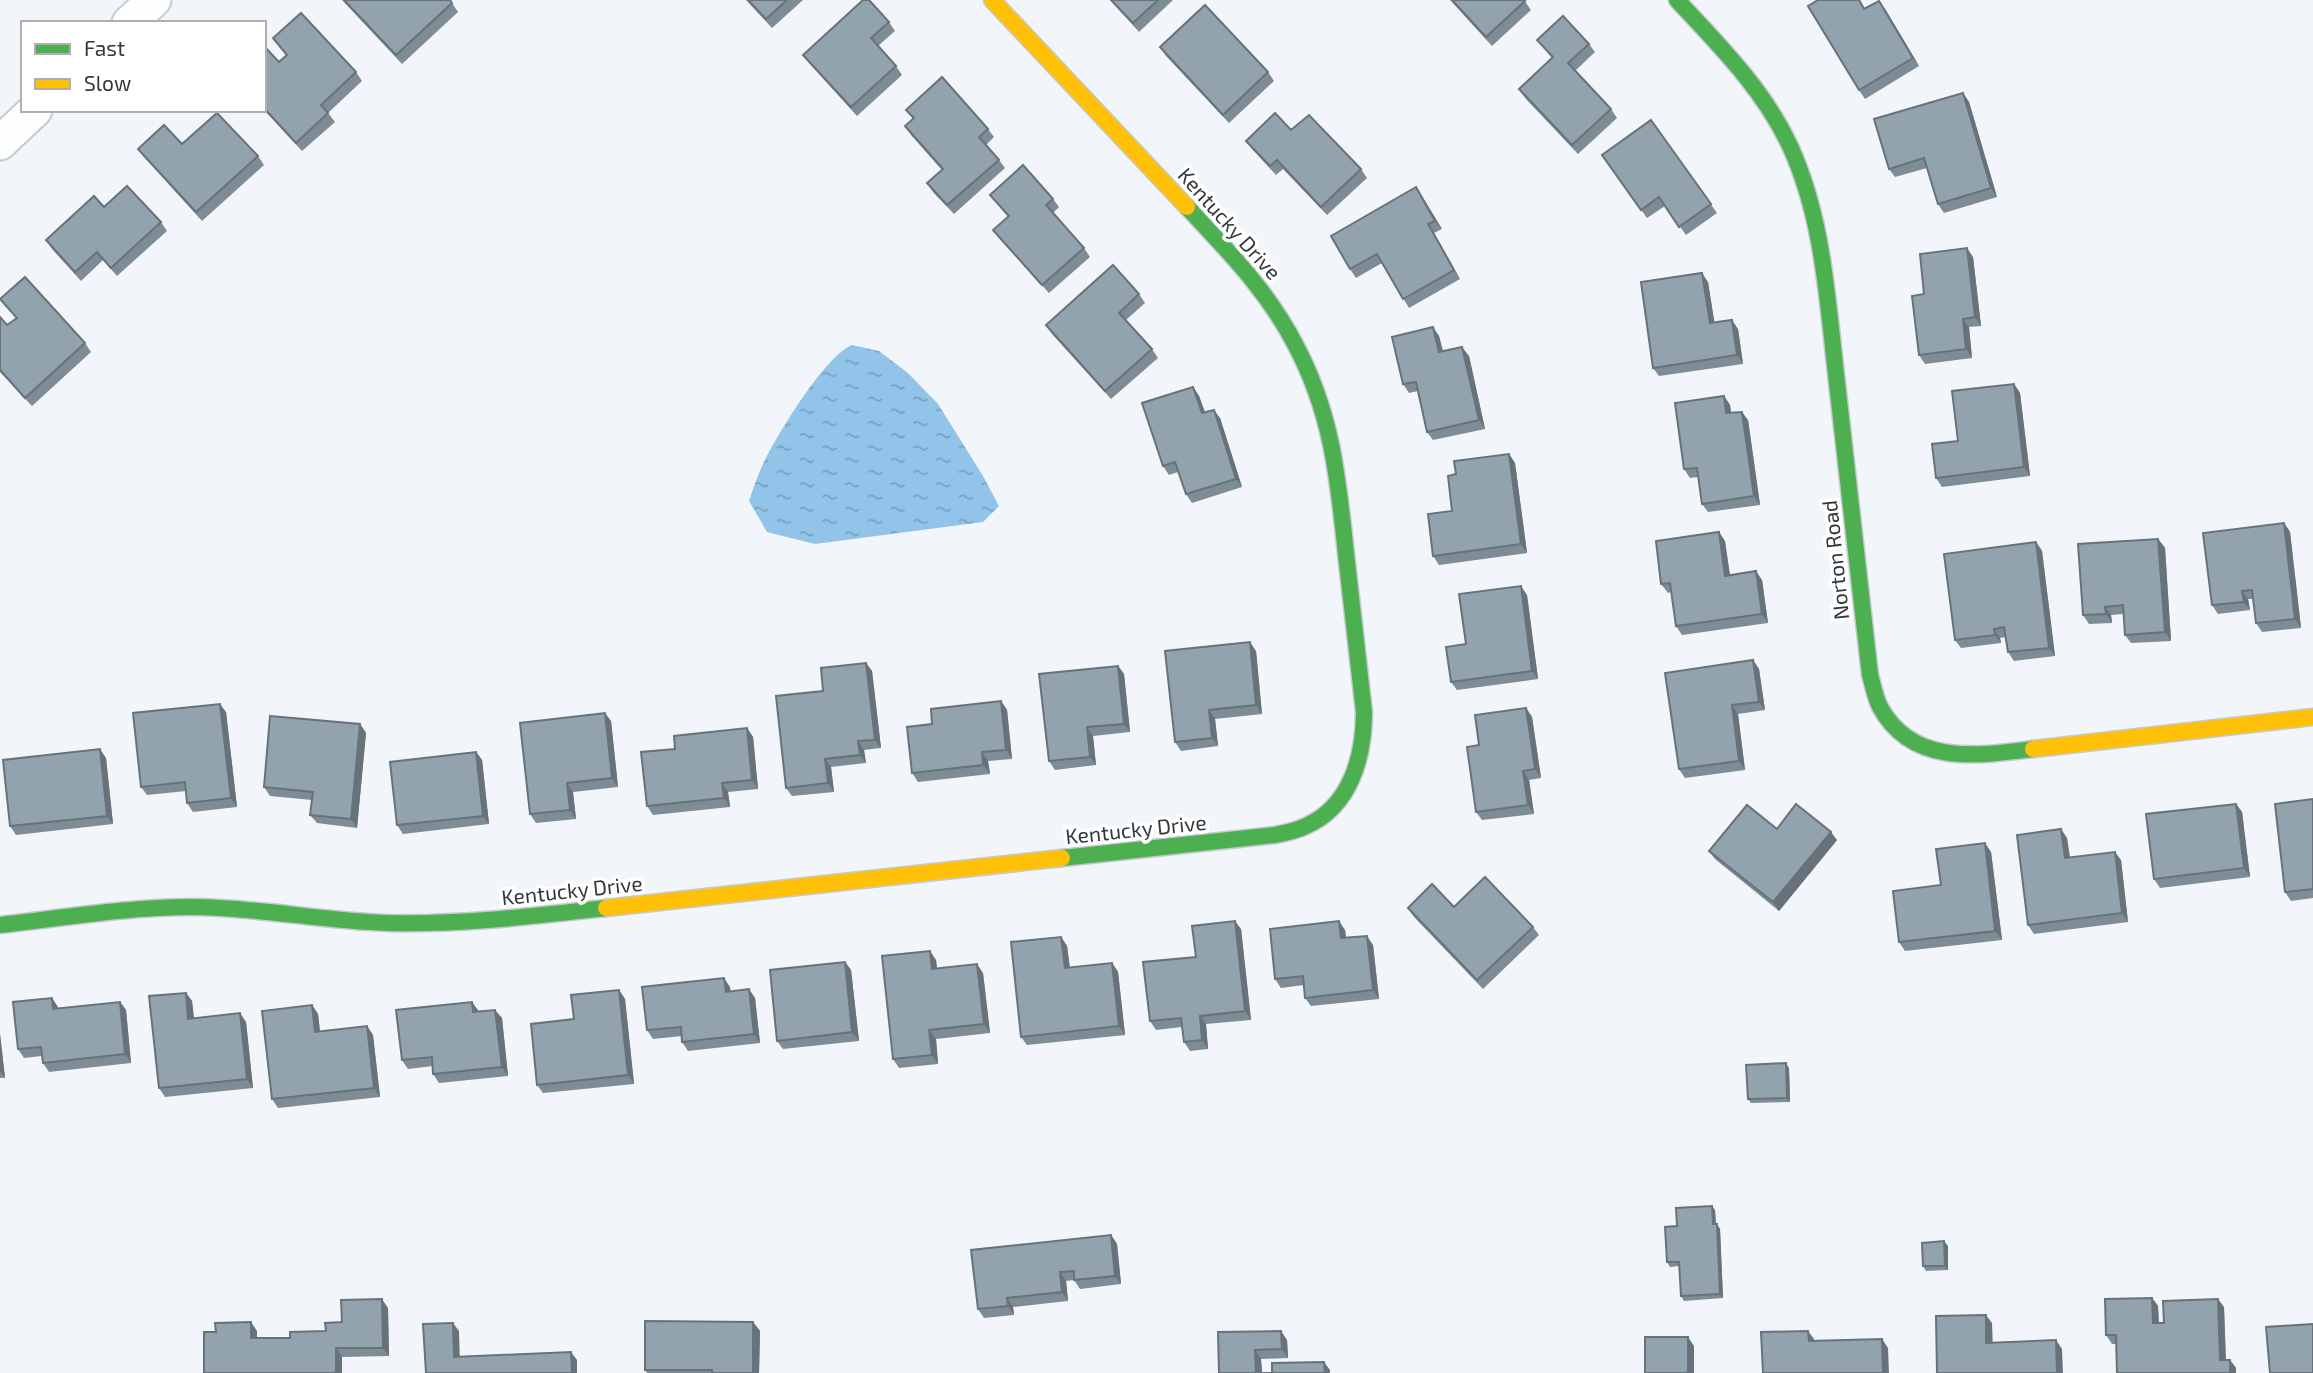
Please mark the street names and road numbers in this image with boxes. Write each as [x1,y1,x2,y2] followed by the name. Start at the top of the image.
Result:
[1173,162,1287,284] street label: Kentucky Drive
[1816,499,1853,621] street label: Norton Road
[1064,809,1208,848] street label: Kentucky Drive
[500,870,644,909] street label: Kentucky Drive

